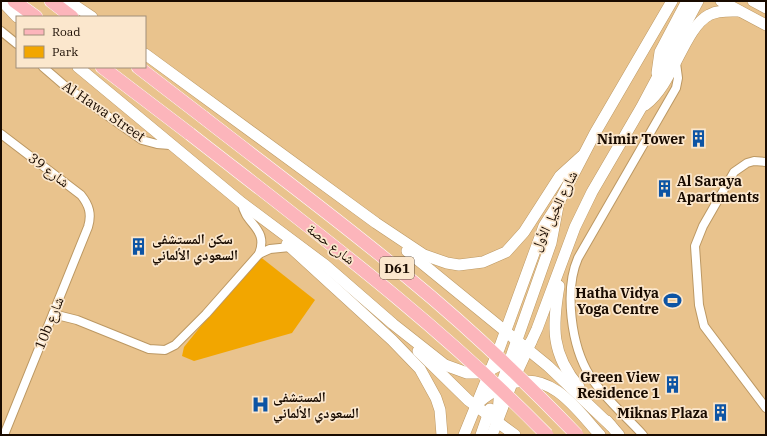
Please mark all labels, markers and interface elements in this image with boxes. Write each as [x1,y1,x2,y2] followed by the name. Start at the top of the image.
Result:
[16,16,146,68] legend
[52,24,81,39] text: Road
[52,44,78,59] text: Park
[59,77,149,145] street label: Al Hawa Street
[688,129,708,149] building icon: Nimir Tower
[597,130,685,148] place label: Nimir Tower
[24,149,73,192] street label: شارع 39
[527,168,582,255] street label: شارع الخيل الأول
[677,172,759,206] place label: Al Saraya Apartments
[654,179,674,199] building icon: Al Saraya Apartments
[303,220,359,269] street label: شارع حصة
[152,230,238,266] place label: سكن المستشفى السعودي الألماني
[129,237,149,257] building icon: سكن المستشفى السعودي الألماني
[380,257,414,279] road number: D61
[575,284,659,318] place label: Hatha Vidya Yoga Centre
[662,291,682,311] sports icon: Hatha Vidya Yoga Centre
[30,294,69,352] street label: 10b شارع
[577,368,660,402] place label: Green View Residence 1
[663,375,683,395] building icon: Green View Residence 1
[273,388,359,424] place label: المستشفى السعودي الألماني
[250,395,270,415] hospital icon: المستشفى السعودي الألماني
[711,403,731,423] building icon: Miknas Plaza
[617,404,708,422] place label: Miknas Plaza

